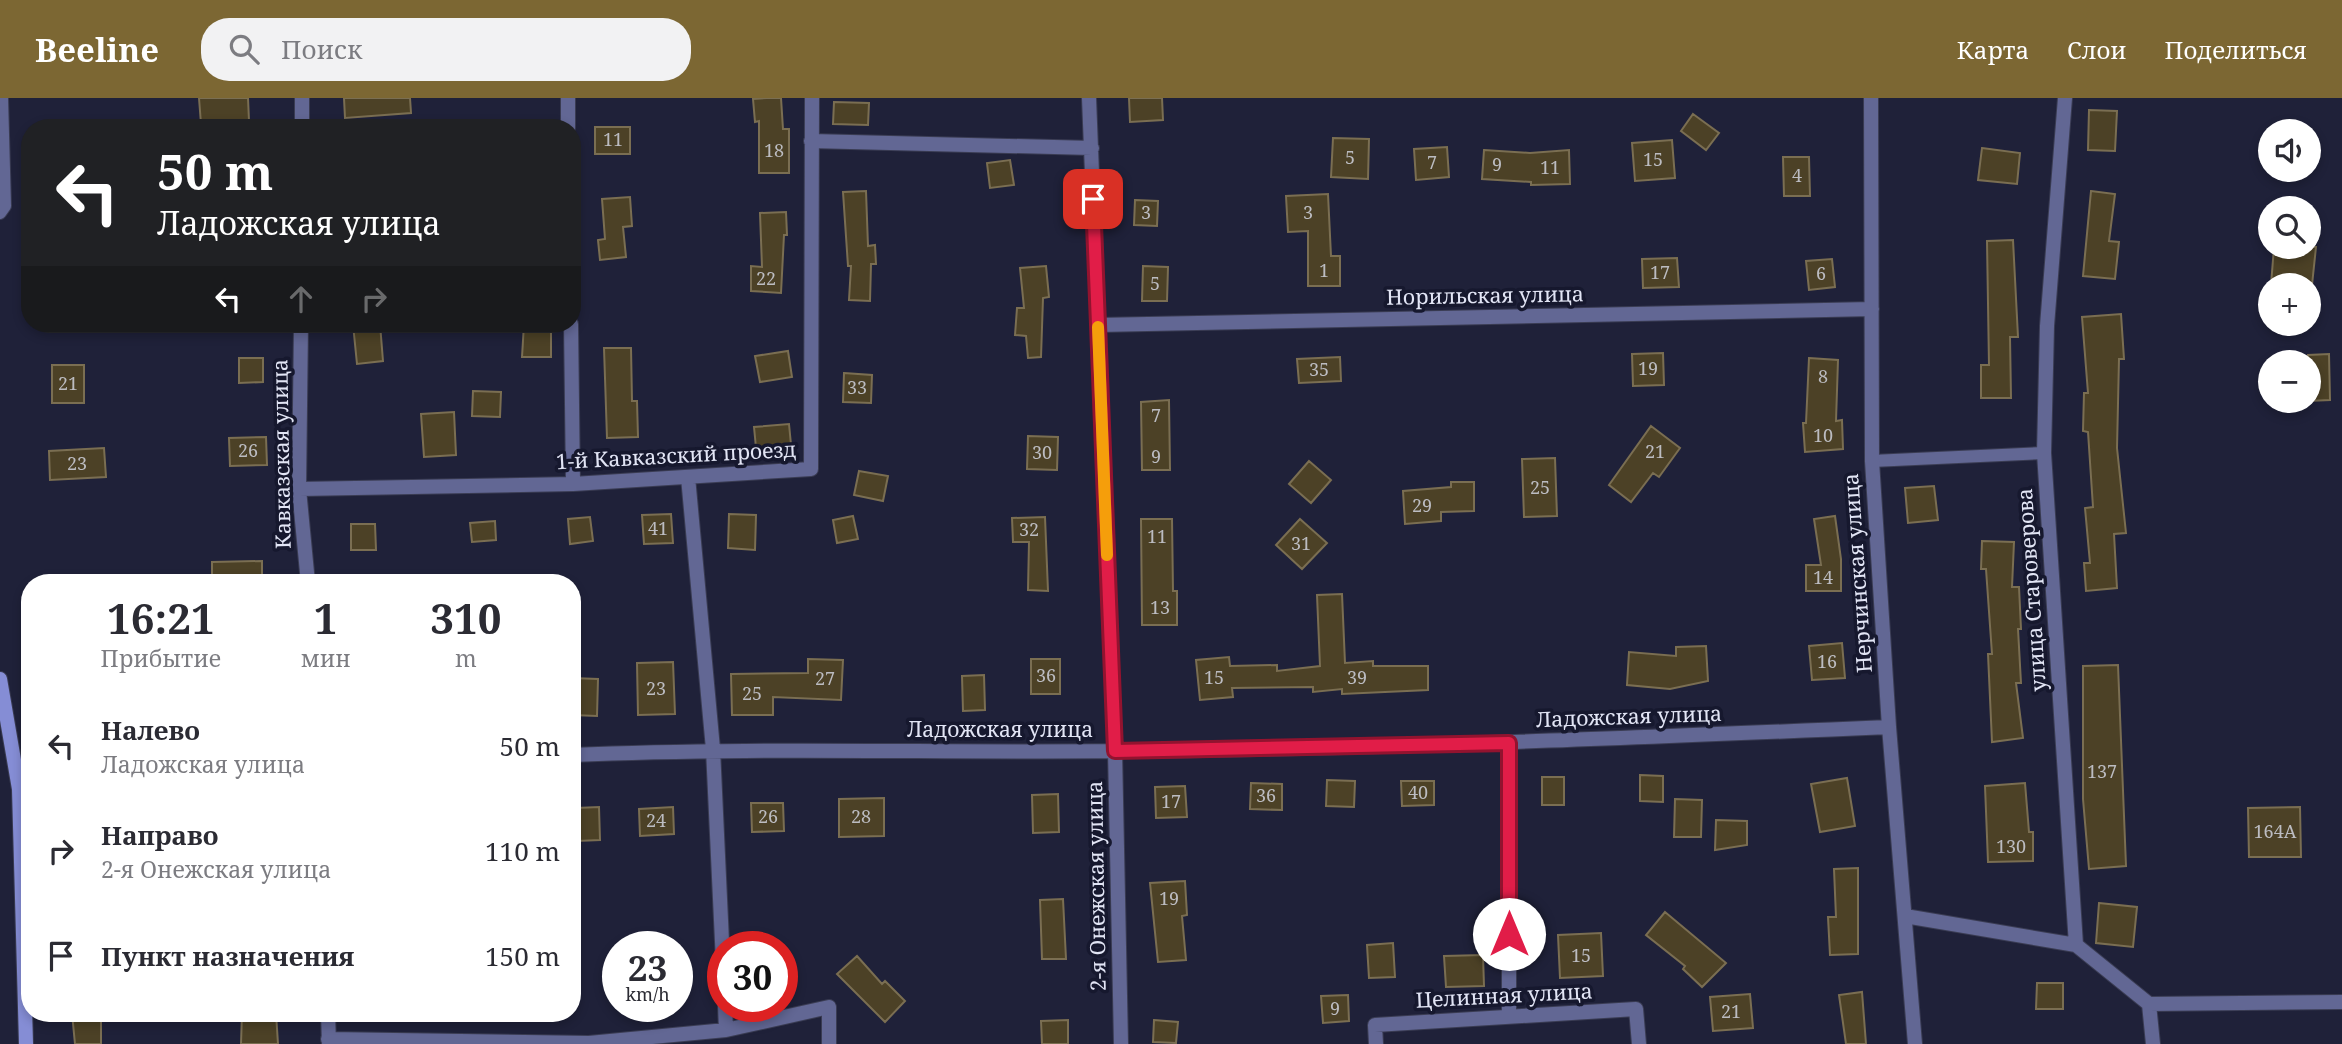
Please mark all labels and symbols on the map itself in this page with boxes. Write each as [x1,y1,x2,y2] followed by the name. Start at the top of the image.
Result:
[603,127,623,151] house number: 11
[764,138,784,162] house number: 18
[1345,145,1355,169] house number: 5
[1643,147,1663,171] house number: 15
[1427,150,1437,174] house number: 7
[1492,152,1502,176] house number: 9
[1540,155,1560,179] house number: 11
[1792,163,1802,187] house number: 4
[1063,169,1123,229] pin
[1141,200,1151,224] house number: 3
[1303,200,1313,224] house number: 3
[1319,258,1329,282] house number: 1
[1650,260,1670,284] house number: 17
[1816,261,1826,285] house number: 6
[756,266,776,290] house number: 22
[1150,271,1160,295] house number: 5
[1386,279,1584,311] street label: Норильская улица
[1638,356,1658,380] house number: 19
[1309,357,1329,381] house number: 35
[265,359,297,549] street label: Кавказская улица
[1818,364,1828,388] house number: 8
[58,371,78,395] house number: 21
[847,375,867,399] house number: 33
[1151,403,1161,427] house number: 7
[1813,423,1833,447] house number: 10
[555,435,797,475] street label: 1-й Кавказский проезд
[238,438,258,462] house number: 26
[1645,439,1665,463] house number: 21
[1032,440,1052,464] house number: 30
[1151,444,1161,468] house number: 9
[67,451,87,475] house number: 23
[1836,472,1878,674] street label: Нерчинская улица
[1530,475,1550,499] house number: 25
[2010,487,2052,693] street label: улица Староверова
[1412,493,1432,517] house number: 29
[648,516,668,540] house number: 41
[1019,517,1039,541] house number: 32
[1147,524,1167,548] house number: 11
[1291,531,1311,555] house number: 31
[1813,565,1833,589] house number: 14
[1150,595,1170,619] house number: 13
[1817,649,1837,673] house number: 16
[1036,663,1056,687] house number: 36
[1204,665,1224,689] house number: 15
[1347,665,1367,689] house number: 39
[815,666,835,690] house number: 27
[646,676,666,700] house number: 23
[742,681,762,705] house number: 25
[1535,699,1723,733] street label: Ладожская улица
[907,715,1093,743] street label: Ладожская улица
[2087,759,2117,783] house number: 137
[1408,780,1428,804] house number: 40
[1080,781,1112,991] street label: 2-я Онежская улица
[1256,783,1276,807] house number: 36
[1161,789,1181,813] house number: 17
[758,804,778,828] house number: 26
[851,804,871,828] house number: 28
[646,808,666,832] house number: 24
[2254,819,2297,843] house number: 164А
[1996,834,2026,858] house number: 130
[1159,886,1179,910] house number: 19
[1472,897,1546,971] position arrow
[707,931,798,1022] speed limit sign: 30
[1571,943,1591,967] house number: 15
[1415,976,1593,1014] street label: Целинная улица
[1330,996,1340,1020] house number: 9
[1721,999,1741,1023] house number: 21

